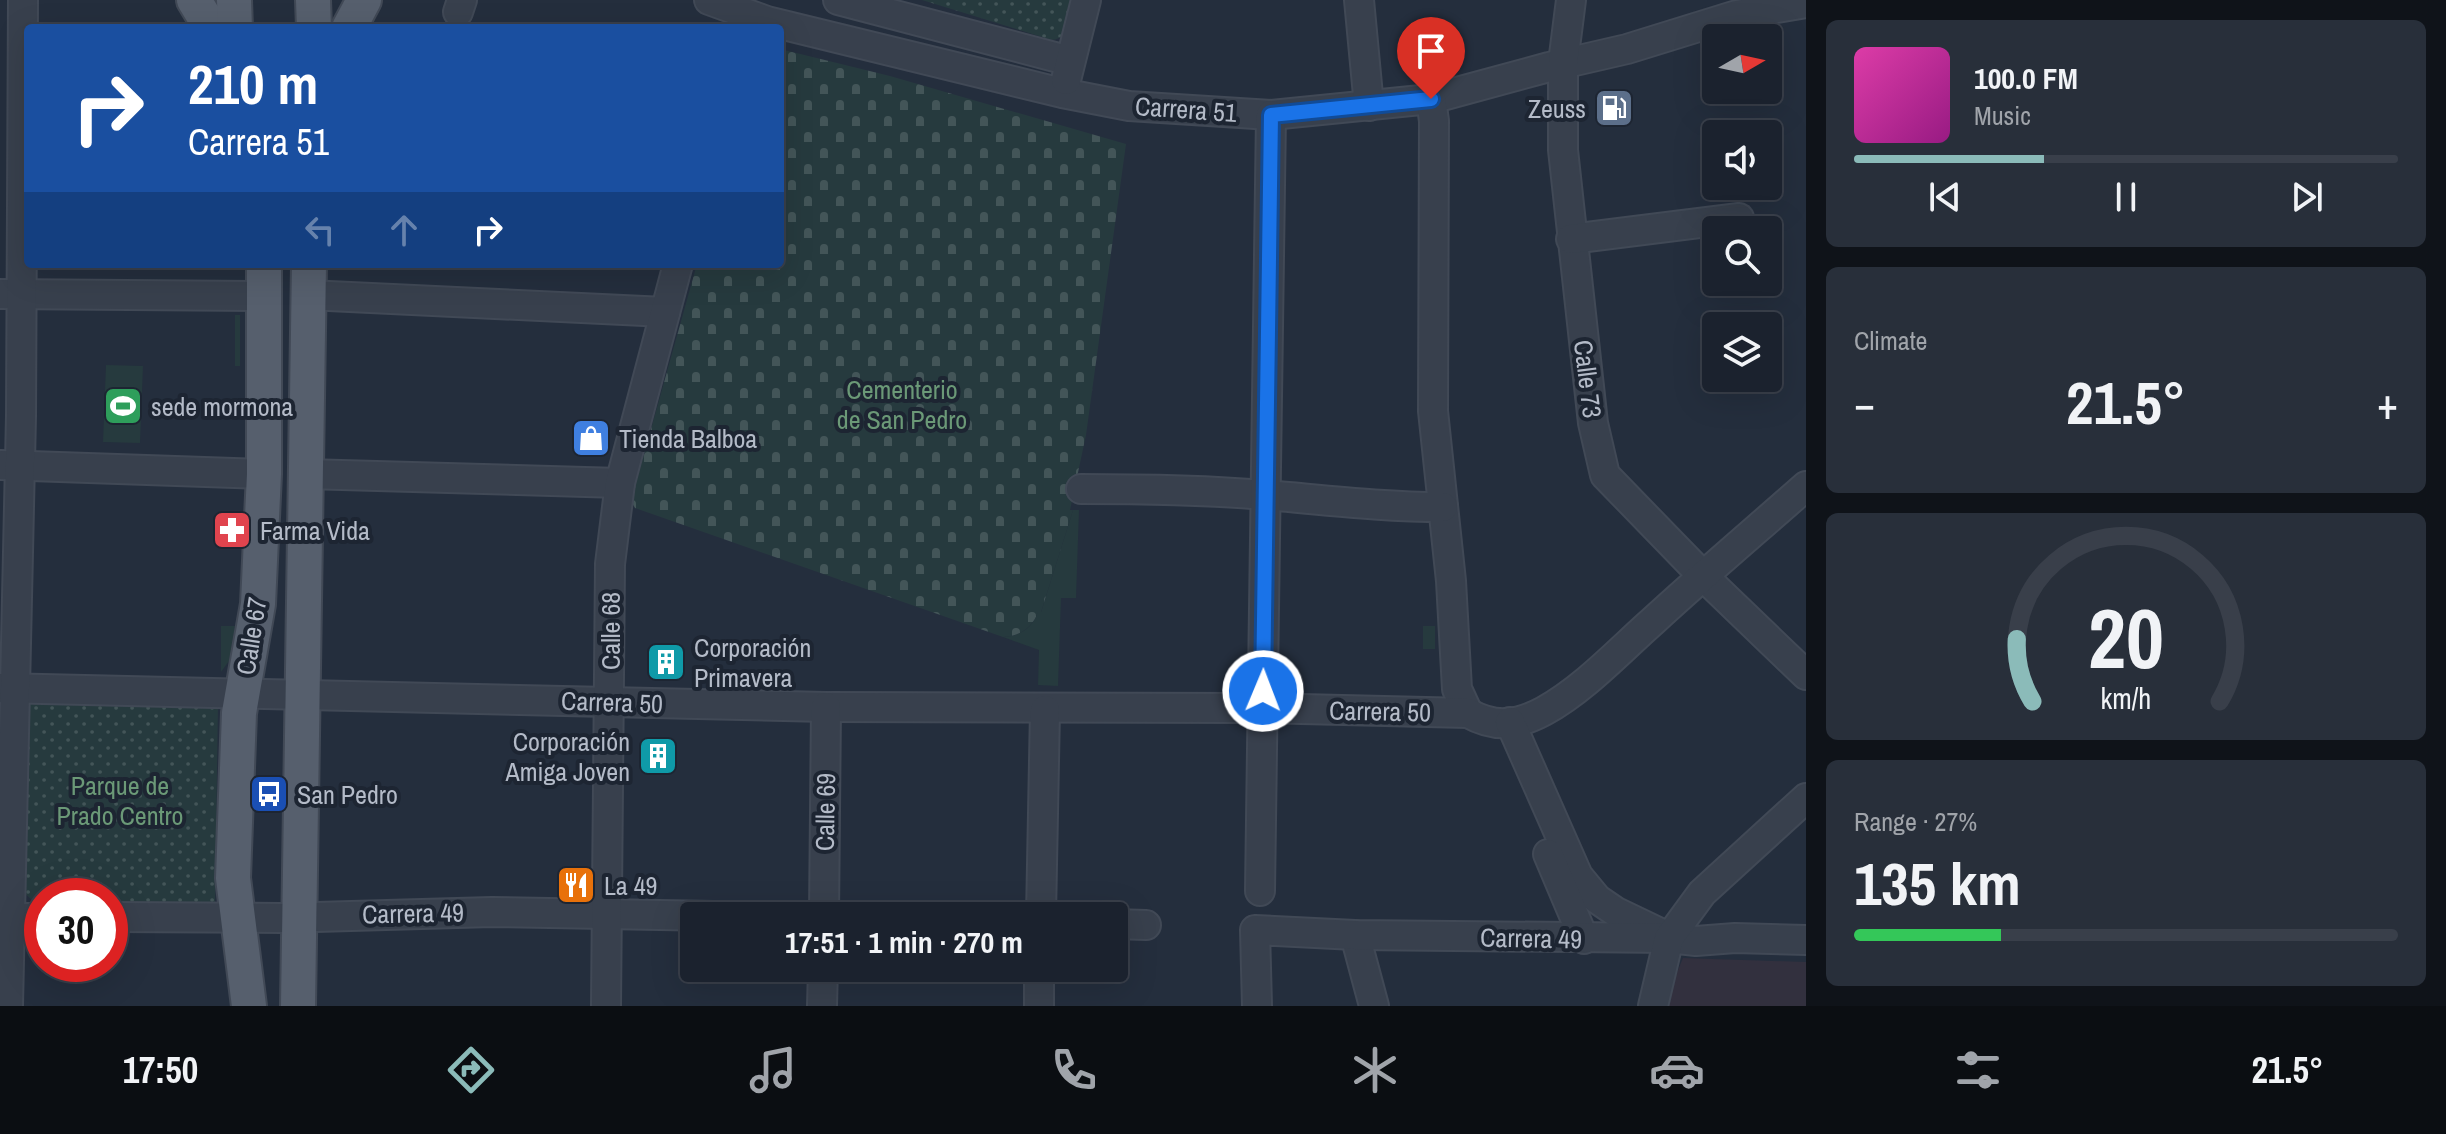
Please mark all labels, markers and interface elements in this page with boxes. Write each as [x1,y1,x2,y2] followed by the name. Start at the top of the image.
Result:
[1397,17,1465,99] pin
[1702,24,1782,104] north arrow
[1702,24,1782,392] map controls
[1409,29,1453,73] icon: arrive
[188,46,318,121] text: 210 m
[56,56,160,160] icon: right
[1974,58,2078,98] text: 100.0 FM
[1593,87,1635,129] fuel station icon: Zeuss
[1134,88,1238,130] street label: Carrera 51
[1528,91,1586,126] place label: Zeuss
[1974,98,2031,133] text: Music
[188,118,329,166] text: Carrera 51
[1702,120,1782,200] button: sound
[1923,175,1967,219] icon: previous
[2104,175,2148,219] icon: pause
[2285,175,2329,219] icon: next
[298,208,342,252] icon: left
[382,208,426,252] icon: ahead
[466,208,510,252] icon: right
[1702,216,1782,296] button: search
[1702,312,1782,392] button: layers
[1854,323,1927,358] text: Climate
[1566,338,1610,420] street label: Calle 73
[2066,362,2186,443] text: 21.5°
[837,372,967,437] park label: Cementerio de San Pedro
[1854,373,1875,433] text: −
[2377,373,2398,433] text: +
[102,385,144,427] sports icon: sede mormona
[151,389,293,424] place label: sede mormona
[570,417,612,459] shop icon: Tienda Balboa
[619,421,757,456] place label: Tienda Balboa
[211,509,253,551] pharmacy icon: Farma Vida
[260,513,370,548] place label: Farma Vida
[2088,582,2164,694] text: 20
[593,592,628,670] street label: Calle 68
[228,595,274,677] street label: Calle 67
[694,630,811,695] place label: Corporación Primavera
[645,641,687,683] building icon: Corporación Primavera
[1221,649,1305,733] position arrow
[2101,679,2151,718] text: km/h
[560,683,664,721] street label: Carrera 50
[1329,693,1431,729] street label: Carrera 50
[505,724,630,789] place label: Corporación Amiga Joven
[637,735,679,777] building icon: Corporación Amiga Joven
[57,768,183,833] park label: Parque de Prado Centro
[248,773,290,815] bus stop icon: San Pedro
[807,773,843,851] street label: Calle 69
[297,777,398,812] place label: San Pedro
[1854,804,1977,839] text: Range · 27%
[1854,843,2021,924] text: 135 km
[555,864,597,906] restaurant icon: La 49
[604,868,657,903] place label: La 49
[24,878,128,982] speed limit sign: 30
[362,895,464,931] street label: Carrera 49
[1480,920,1582,956] street label: Carrera 49
[785,922,1023,962] text: 17:51 · 1 min · 270 m
[443,1042,499,1098] icon: directions
[745,1042,801,1098] icon: music
[1046,1042,1102,1098] icon: phone
[1347,1042,1403,1098] icon: climate
[1649,1042,1705,1098] icon: car
[1950,1042,2006,1098] icon: filters
[123,1046,198,1094] text: 17:50
[2251,1046,2323,1094] text: 21.5°

